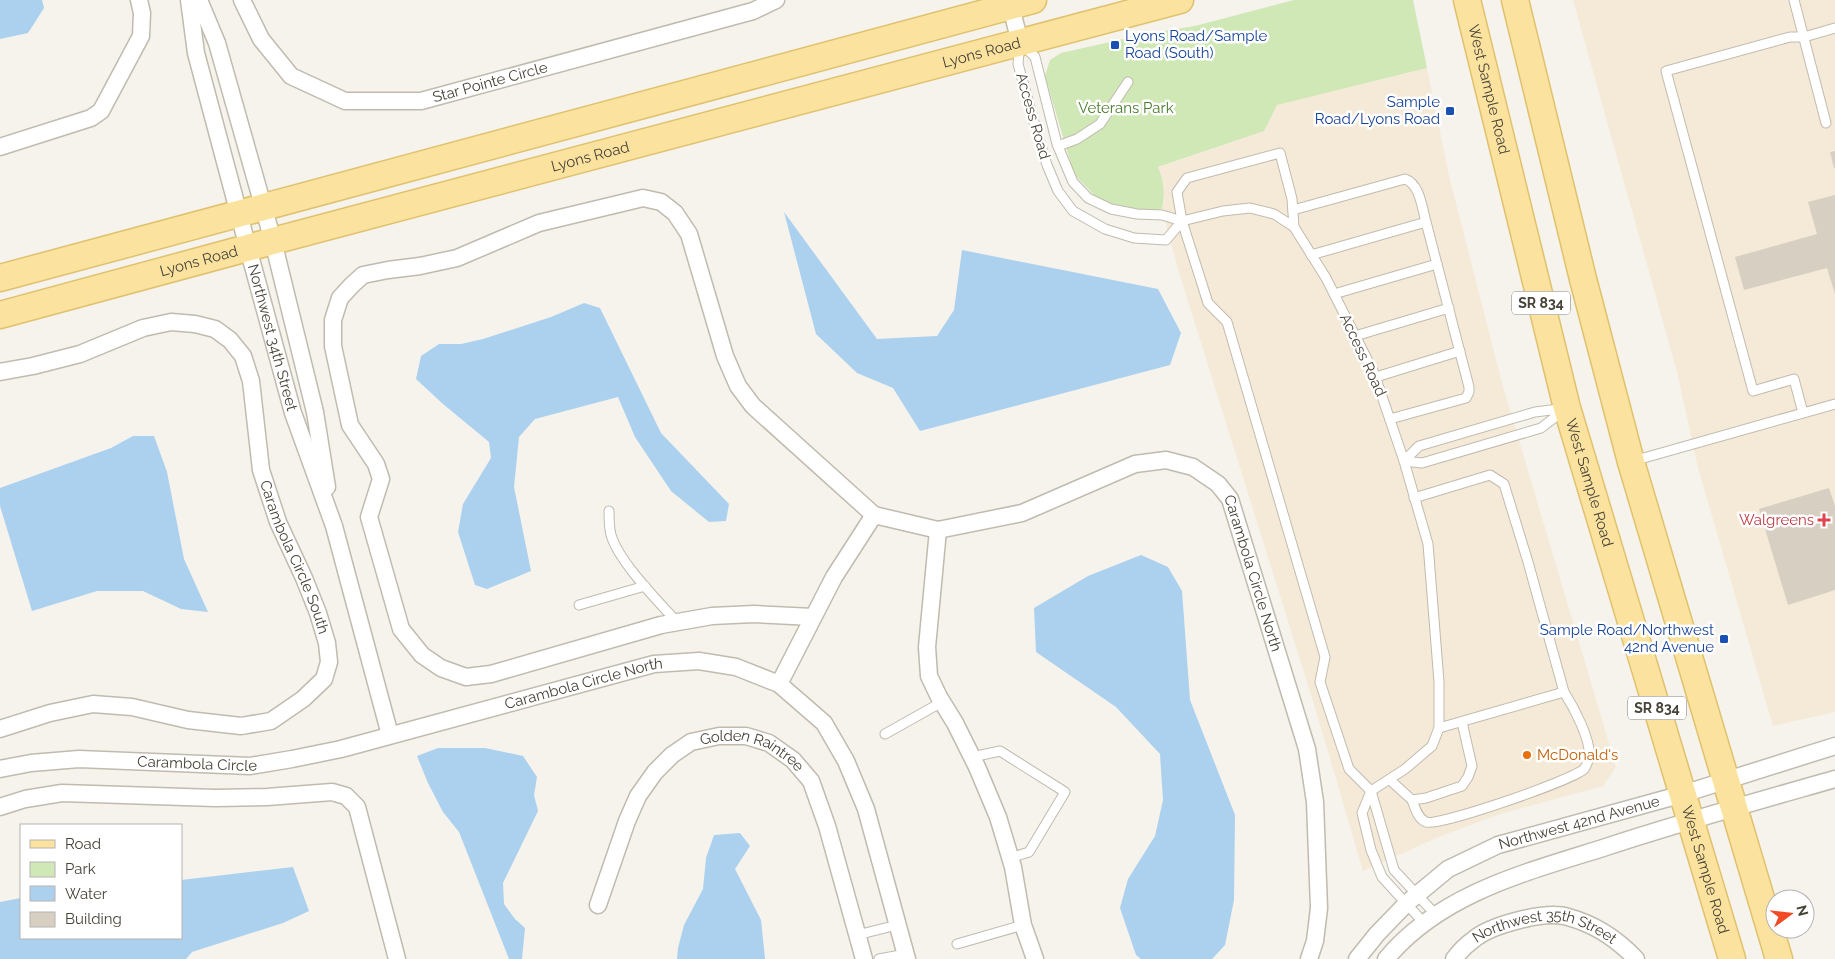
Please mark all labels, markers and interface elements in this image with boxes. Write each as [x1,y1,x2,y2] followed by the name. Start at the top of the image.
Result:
[1464,23,1513,156] street label: West Sample Road
[1125,27,1268,62] place label: Lyons Road/Sample Road (South)
[940,34,1023,72] street label: Lyons Road
[1109,39,1121,51] marker: Lyons Road/Sample Road (South)
[431,58,550,106] street label: Star Pointe Circle
[1012,71,1054,161] street label: Access Road
[1315,93,1440,128] place label: Sample Road/Lyons Road
[1078,99,1174,117] park label: Veterans Park
[1444,105,1456,117] marker: Sample Road/Lyons Road
[549,138,631,176] street label: Lyons Road
[158,242,240,280] street label: Lyons Road
[244,262,301,413] street label: Northwest 34th Street
[1512,292,1570,314] road number: SR 834
[1336,311,1390,399] street label: Access Road
[1562,416,1617,549] street label: West Sample Road
[256,478,333,636] street label: Carambola Circle South
[1220,493,1285,654] street label: Carambola Circle North
[1739,511,1814,529] place label: Walgreens
[1818,514,1830,526] marker: Walgreens
[1540,621,1714,656] place label: Sample Road/Northwest 42nd Avenue
[1718,633,1730,645] marker: Sample Road/Northwest 42nd Avenue
[503,654,663,713] street label: Carambola Circle North
[1628,696,1686,720] road number: SR 834
[698,726,808,775] street label: Golden Raintree
[1537,746,1618,764] place label: McDonald's
[1521,749,1533,761] marker: McDonald's
[137,752,259,775] street label: Carambola Circle
[1497,792,1662,853] street label: Northwest 42nd Avenue
[1678,804,1733,936] street label: West Sample Road
[20,824,182,939] legend
[65,835,101,853] text: Road
[65,860,96,878] text: Park
[65,885,108,903] text: Water
[1765,889,1815,939] north arrow
[1793,903,1812,918] text: N
[1469,906,1620,948] text: Northwest 35th Street
[65,910,122,928] text: Building
[1469,935,1621,953] street label: Northwest 35th Street

